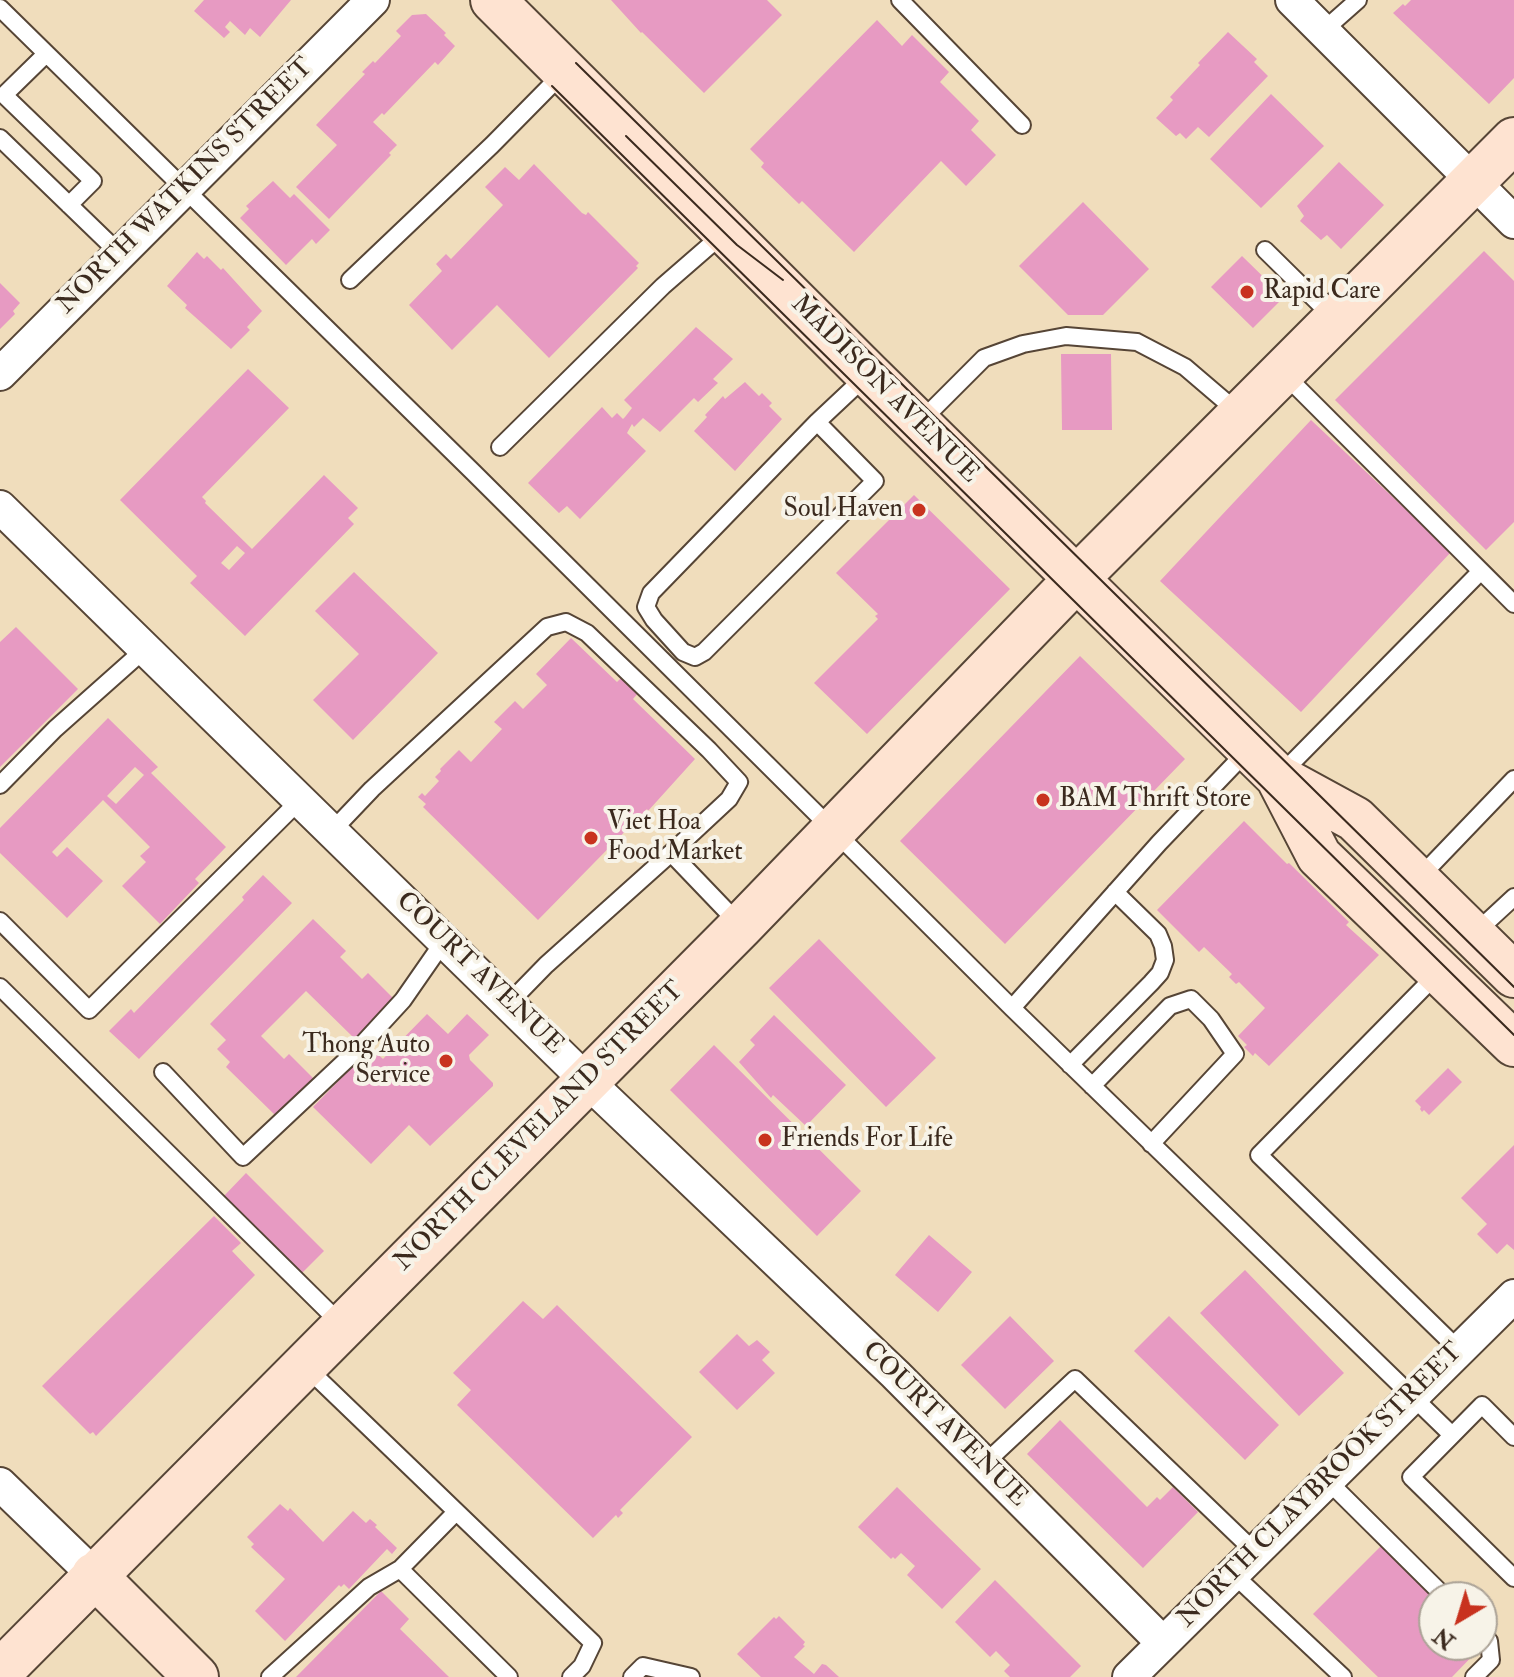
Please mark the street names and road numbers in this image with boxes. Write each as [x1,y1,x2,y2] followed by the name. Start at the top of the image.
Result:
[52,53,320,321] street label: NORTH WATKINS STREET
[784,290,984,490] street label: MADISON AVENUE
[389,886,569,1062] street label: COURT AVENUE
[389,976,691,1278] street label: NORTH CLEVELAND STREET
[855,1336,1033,1514] street label: COURT AVENUE
[1172,1337,1470,1635] street label: NORTH CLAYBROOK STREET

